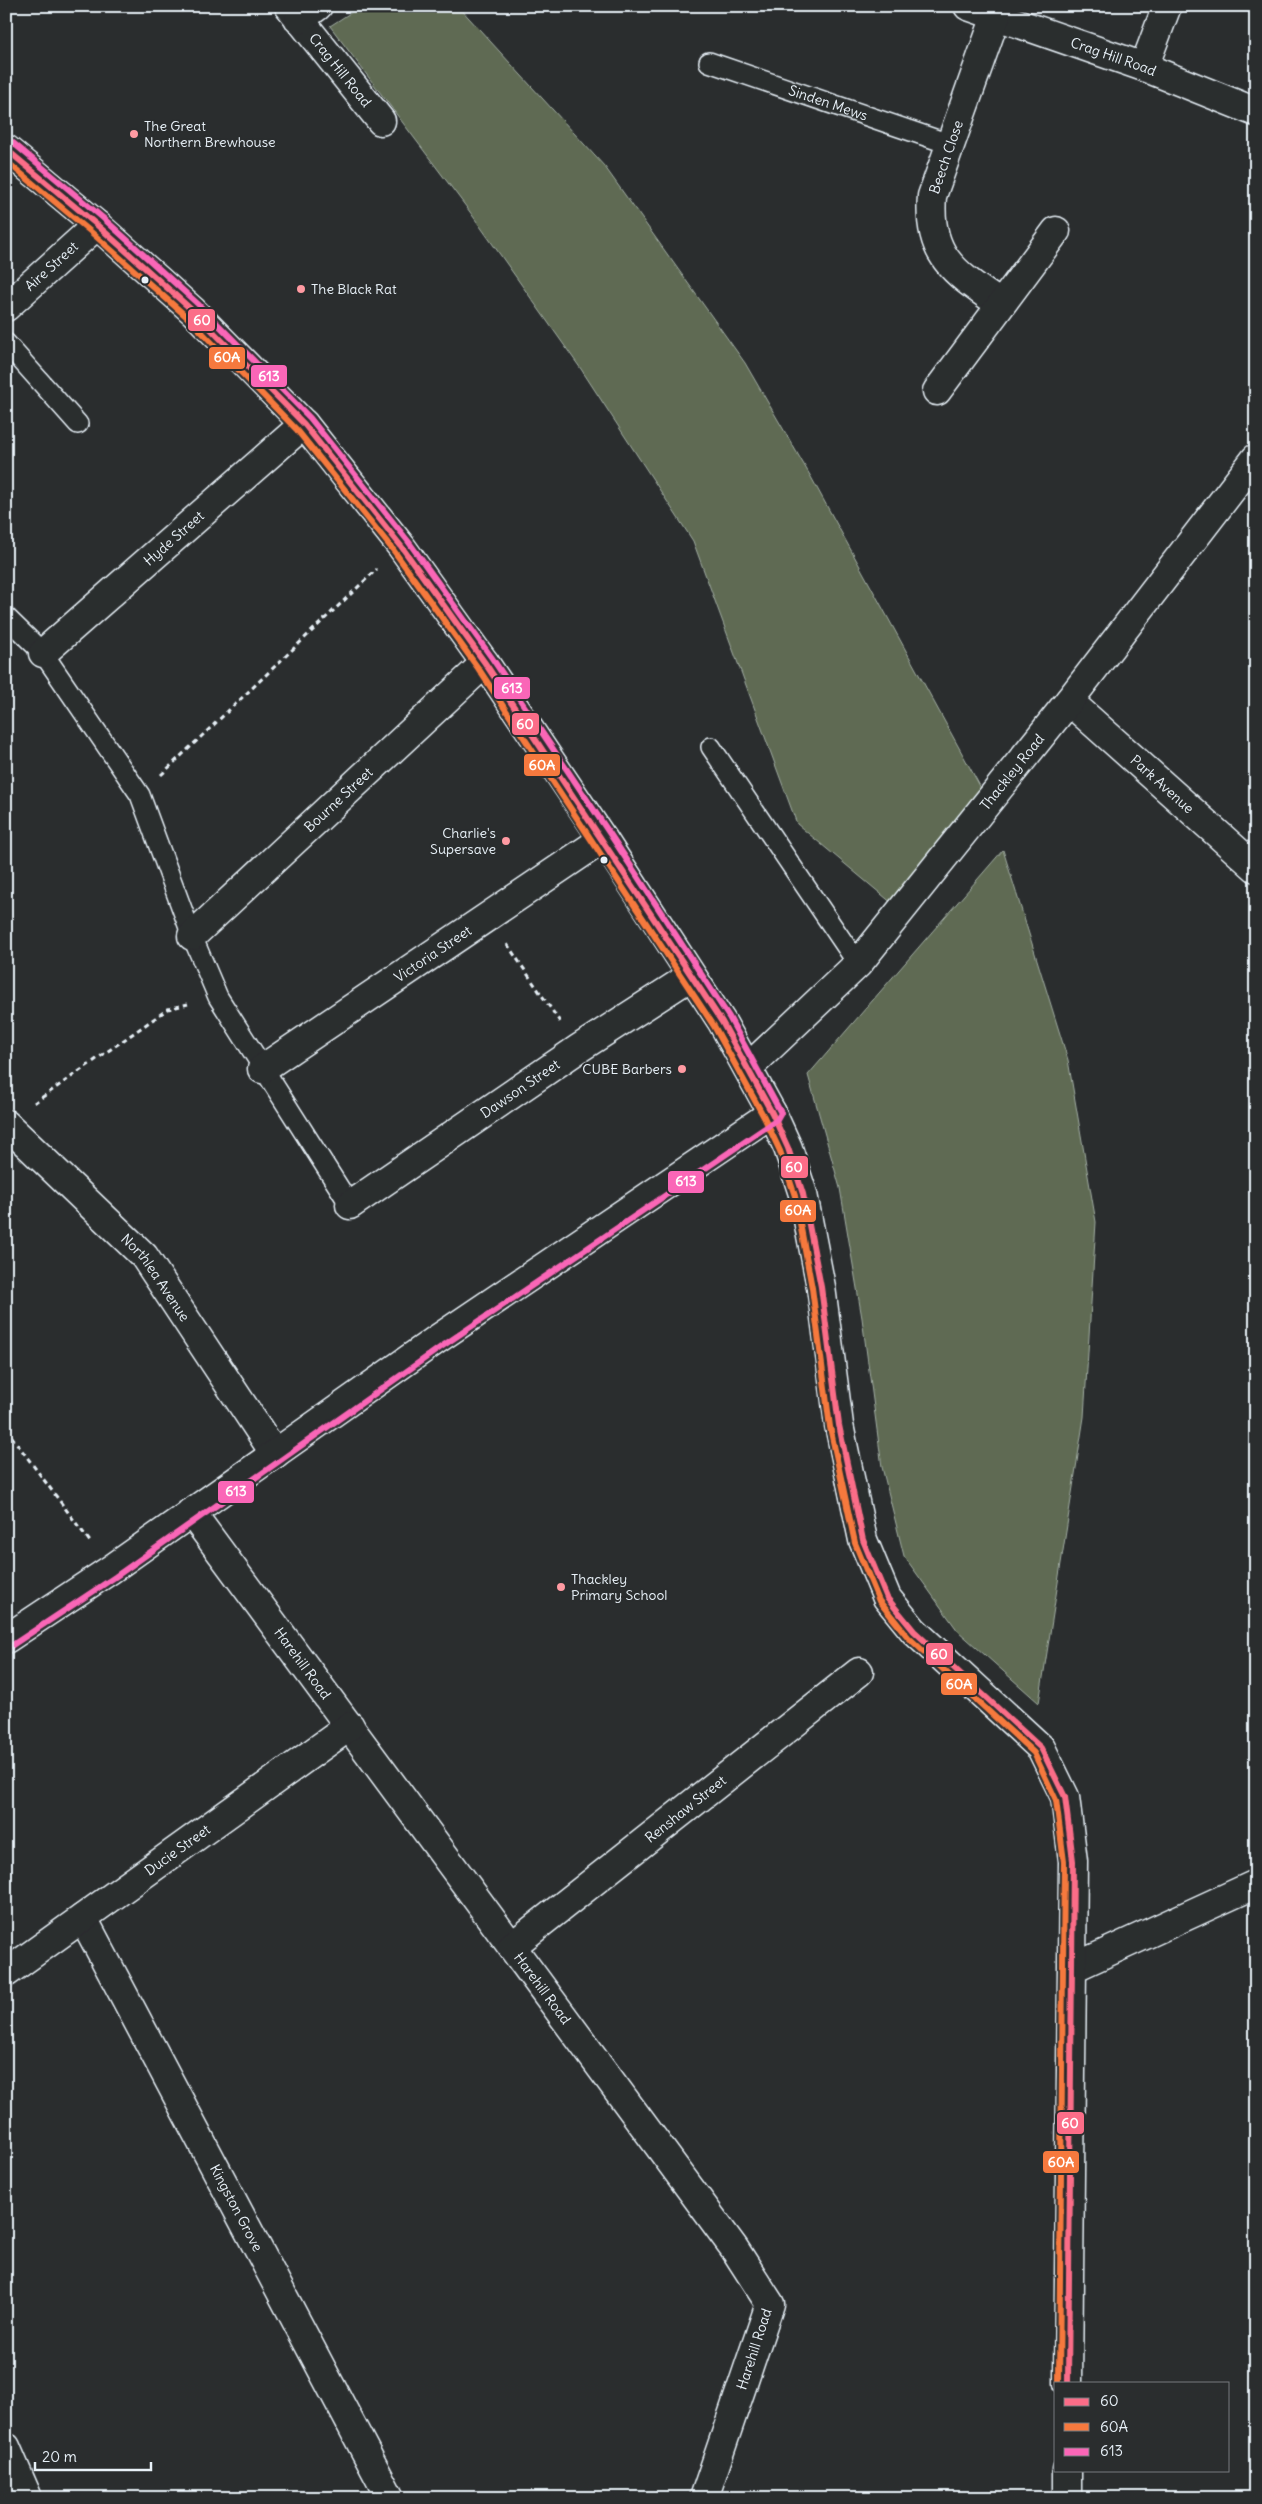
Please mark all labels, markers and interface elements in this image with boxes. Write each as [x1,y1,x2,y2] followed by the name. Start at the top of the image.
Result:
[305,29,375,111] street label: Crag Hill Road
[1068,33,1159,80] street label: Crag Hill Road
[786,81,870,125] street label: Sinden Mews
[144,117,276,151] place label: The Great Northern Brewhouse
[925,118,967,196] street label: Beech Close
[128,128,140,140] marker: The Great Northern Brewhouse
[21,237,82,295] street label: Aire Street
[140,275,150,285] unlabelled marker
[311,280,397,298] place label: The Black Rat
[295,283,307,295] marker: The Black Rat
[187,308,216,332] line badge: 60
[193,311,211,329] text: 60
[208,346,246,370] line badge: 60A
[214,348,240,366] text: 60A
[250,364,288,388] line badge: 613
[258,367,280,385] text: 613
[140,507,208,570] street label: Hyde Street
[493,676,531,700] line badge: 613
[501,679,523,697] text: 613
[511,712,540,736] line badge: 60
[516,715,534,733] text: 60
[976,730,1048,814] street label: Thackley Road
[1127,751,1198,817] street label: Park Avenue
[523,753,561,777] line badge: 60A
[529,756,555,774] text: 60A
[300,763,377,836] street label: Bourne Street
[430,824,496,858] place label: Charlie's Supersave
[500,835,512,847] marker: Charlie's Supersave
[599,855,609,865] unlabelled marker
[391,921,475,986] street label: Victoria Street
[477,1055,563,1122] street label: Dawson Street
[582,1060,672,1078] place label: CUBE Barbers
[676,1063,688,1075] marker: CUBE Barbers
[780,1155,809,1179] line badge: 60
[785,1158,803,1176] text: 60
[667,1170,705,1194] line badge: 613
[675,1172,697,1190] text: 613
[779,1199,817,1223] line badge: 60A
[785,1201,811,1219] text: 60A
[117,1230,194,1325] street label: Northlea Avenue
[217,1480,255,1504] line badge: 613
[225,1482,247,1500] text: 613
[571,1570,667,1604] place label: Thackley Primary School
[555,1581,567,1593] marker: Thackley Primary School
[270,1624,335,1703] street label: Harehill Road
[925,1642,954,1666] line badge: 60
[930,1645,948,1663] text: 60
[940,1672,978,1696] line badge: 60A
[946,1675,972,1693] text: 60A
[641,1771,730,1847] street label: Renshaw Street
[141,1820,214,1880] street label: Ducie Street
[510,1949,575,2028] street label: Harehill Road
[1056,2111,1085,2135] line badge: 60
[1061,2114,1079,2132] text: 60
[1042,2150,1080,2174] line badge: 60A
[1048,2153,1074,2171] text: 60A
[206,2161,267,2255] street label: Kingston Grove
[732,2306,776,2392] street label: Harehill Road
[1054,2382,1230,2472] legend
[1100,2391,1119,2410] text: 60
[1100,2417,1129,2436] text: 60A
[35,2439,151,2471] scale bar
[1100,2441,1123,2460] text: 613
[42,2447,77,2466] text: 20 m

